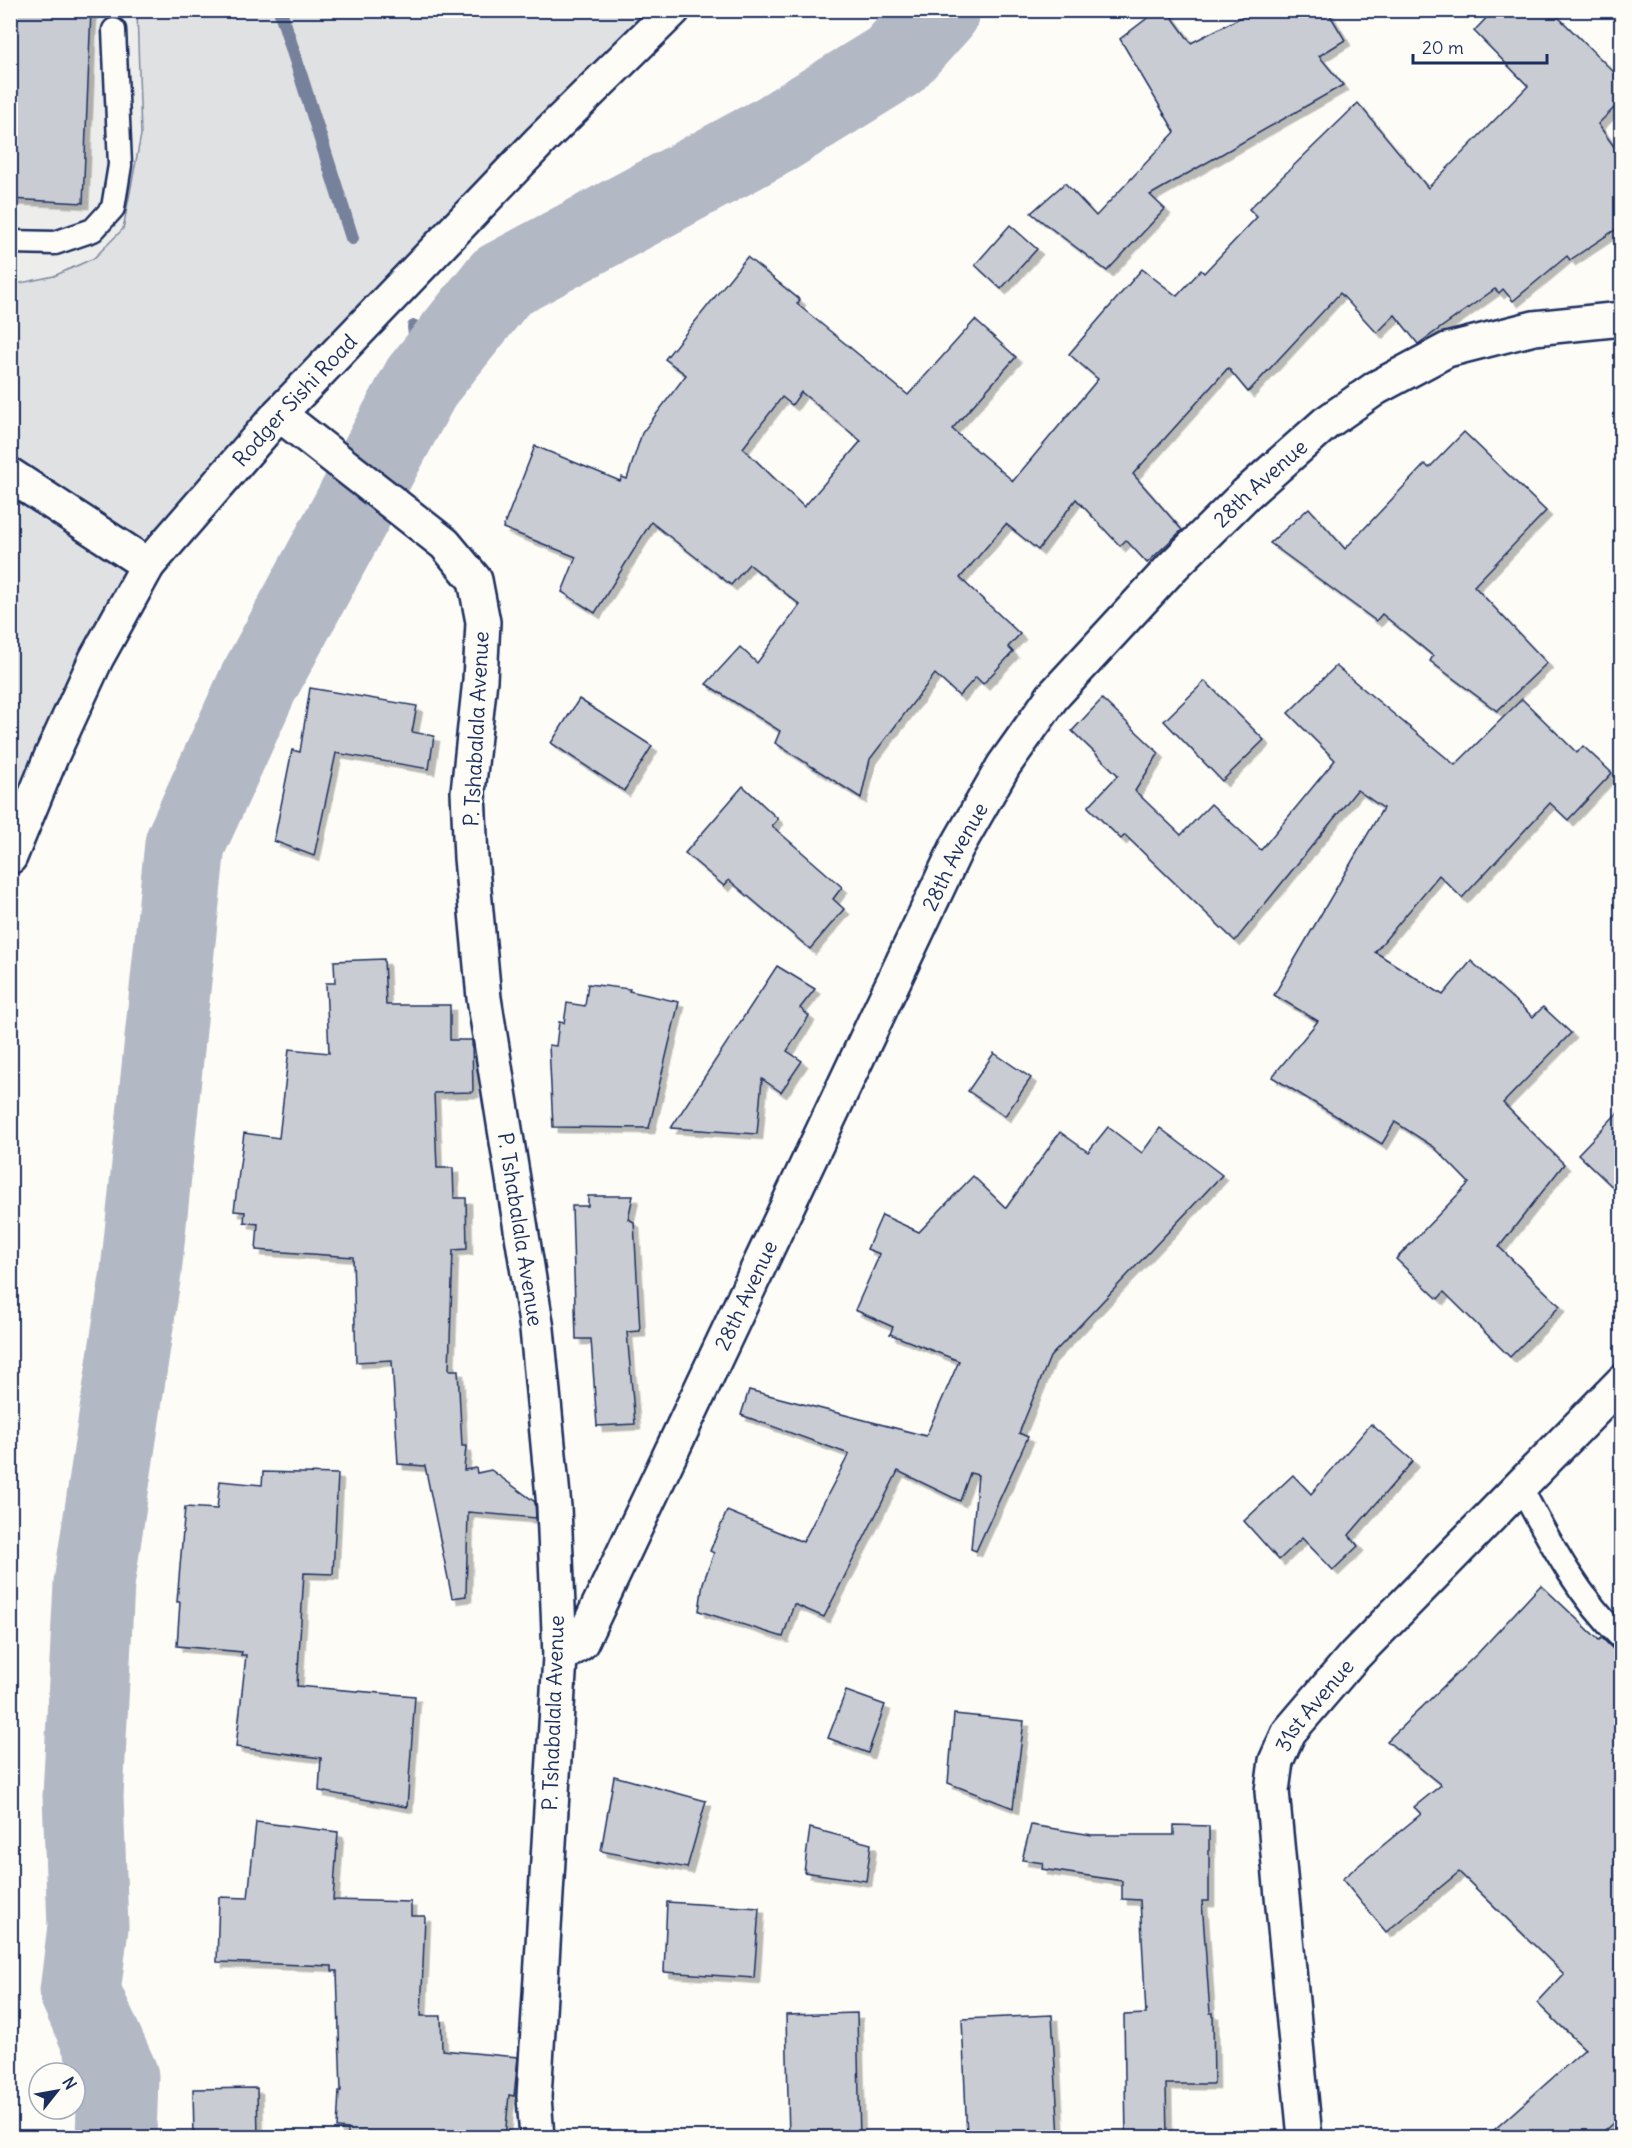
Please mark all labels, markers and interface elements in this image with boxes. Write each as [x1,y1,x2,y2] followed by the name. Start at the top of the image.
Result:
[1413,27,1546,65] scale bar
[1422,36,1464,59] text: 20 m
[226,328,362,472] street label: Rodger Sishi Road
[1207,433,1313,533] street label: 28th Avenue
[457,631,495,827] street label: P. Tshabalala Avenue
[915,797,993,915] street label: 28th Avenue
[492,1130,550,1328] street label: P. Tshabalala Avenue
[708,1236,783,1354] street label: 28th Avenue
[536,1615,570,1811] street label: P. Tshabalala Avenue
[1269,1653,1359,1755] street label: 31st Avenue
[27,2061,87,2121] north arrow
[58,2073,81,2093] text: N

